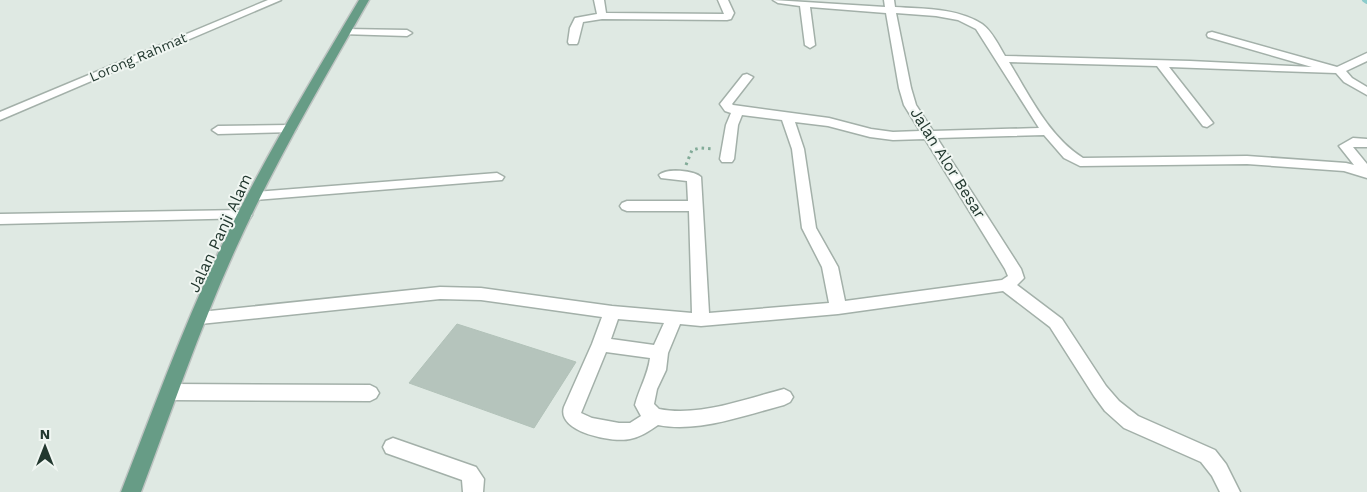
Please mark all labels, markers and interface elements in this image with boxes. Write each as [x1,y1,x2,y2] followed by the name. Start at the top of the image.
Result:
[87,29,189,85] street label: Lorong Rahmat
[906,104,990,222] street label: Jalan Alor Besar
[184,171,256,295] street label: Jalan Panji Alam
[20,422,70,472] north arrow
[40,426,50,442] text: N

